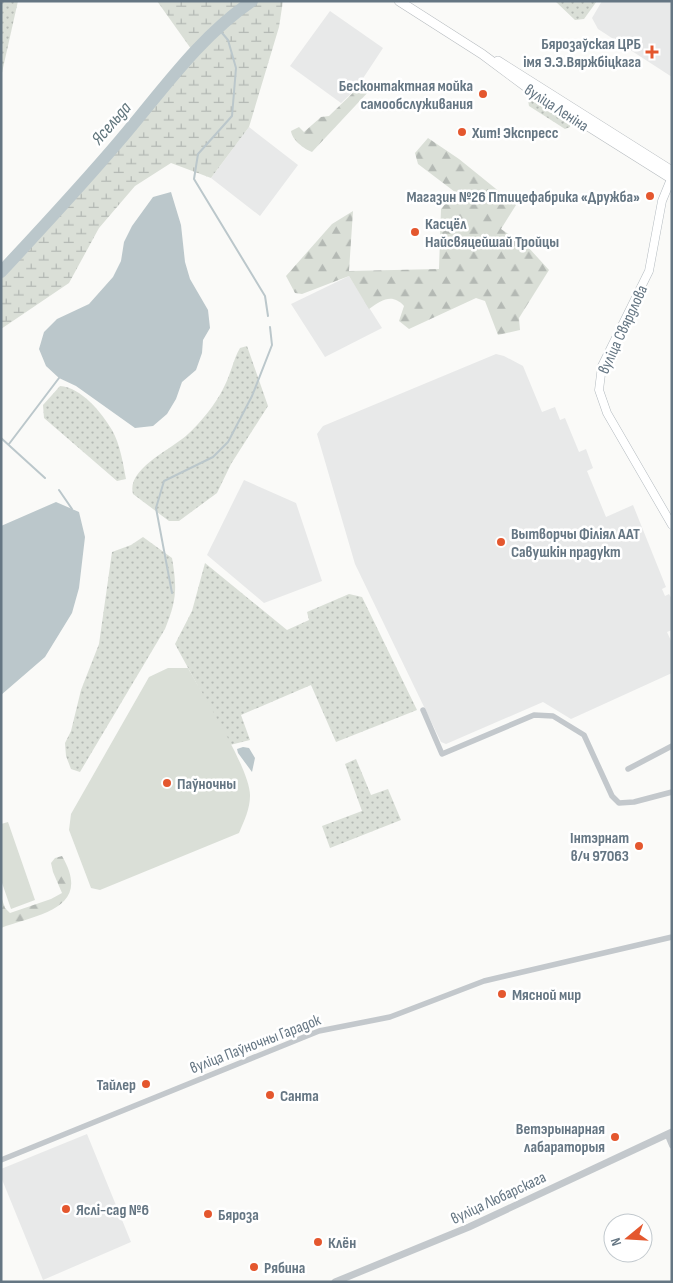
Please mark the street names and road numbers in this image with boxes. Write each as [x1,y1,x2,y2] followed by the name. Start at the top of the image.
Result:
[521,80,592,136] street label: вуліца Леніна
[595,282,652,377] street label: вуліца Свярдлова
[188,1010,324,1078] street label: вуліца Паўночны Гарадок
[448,1168,549,1229] street label: вуліца Любарскага

